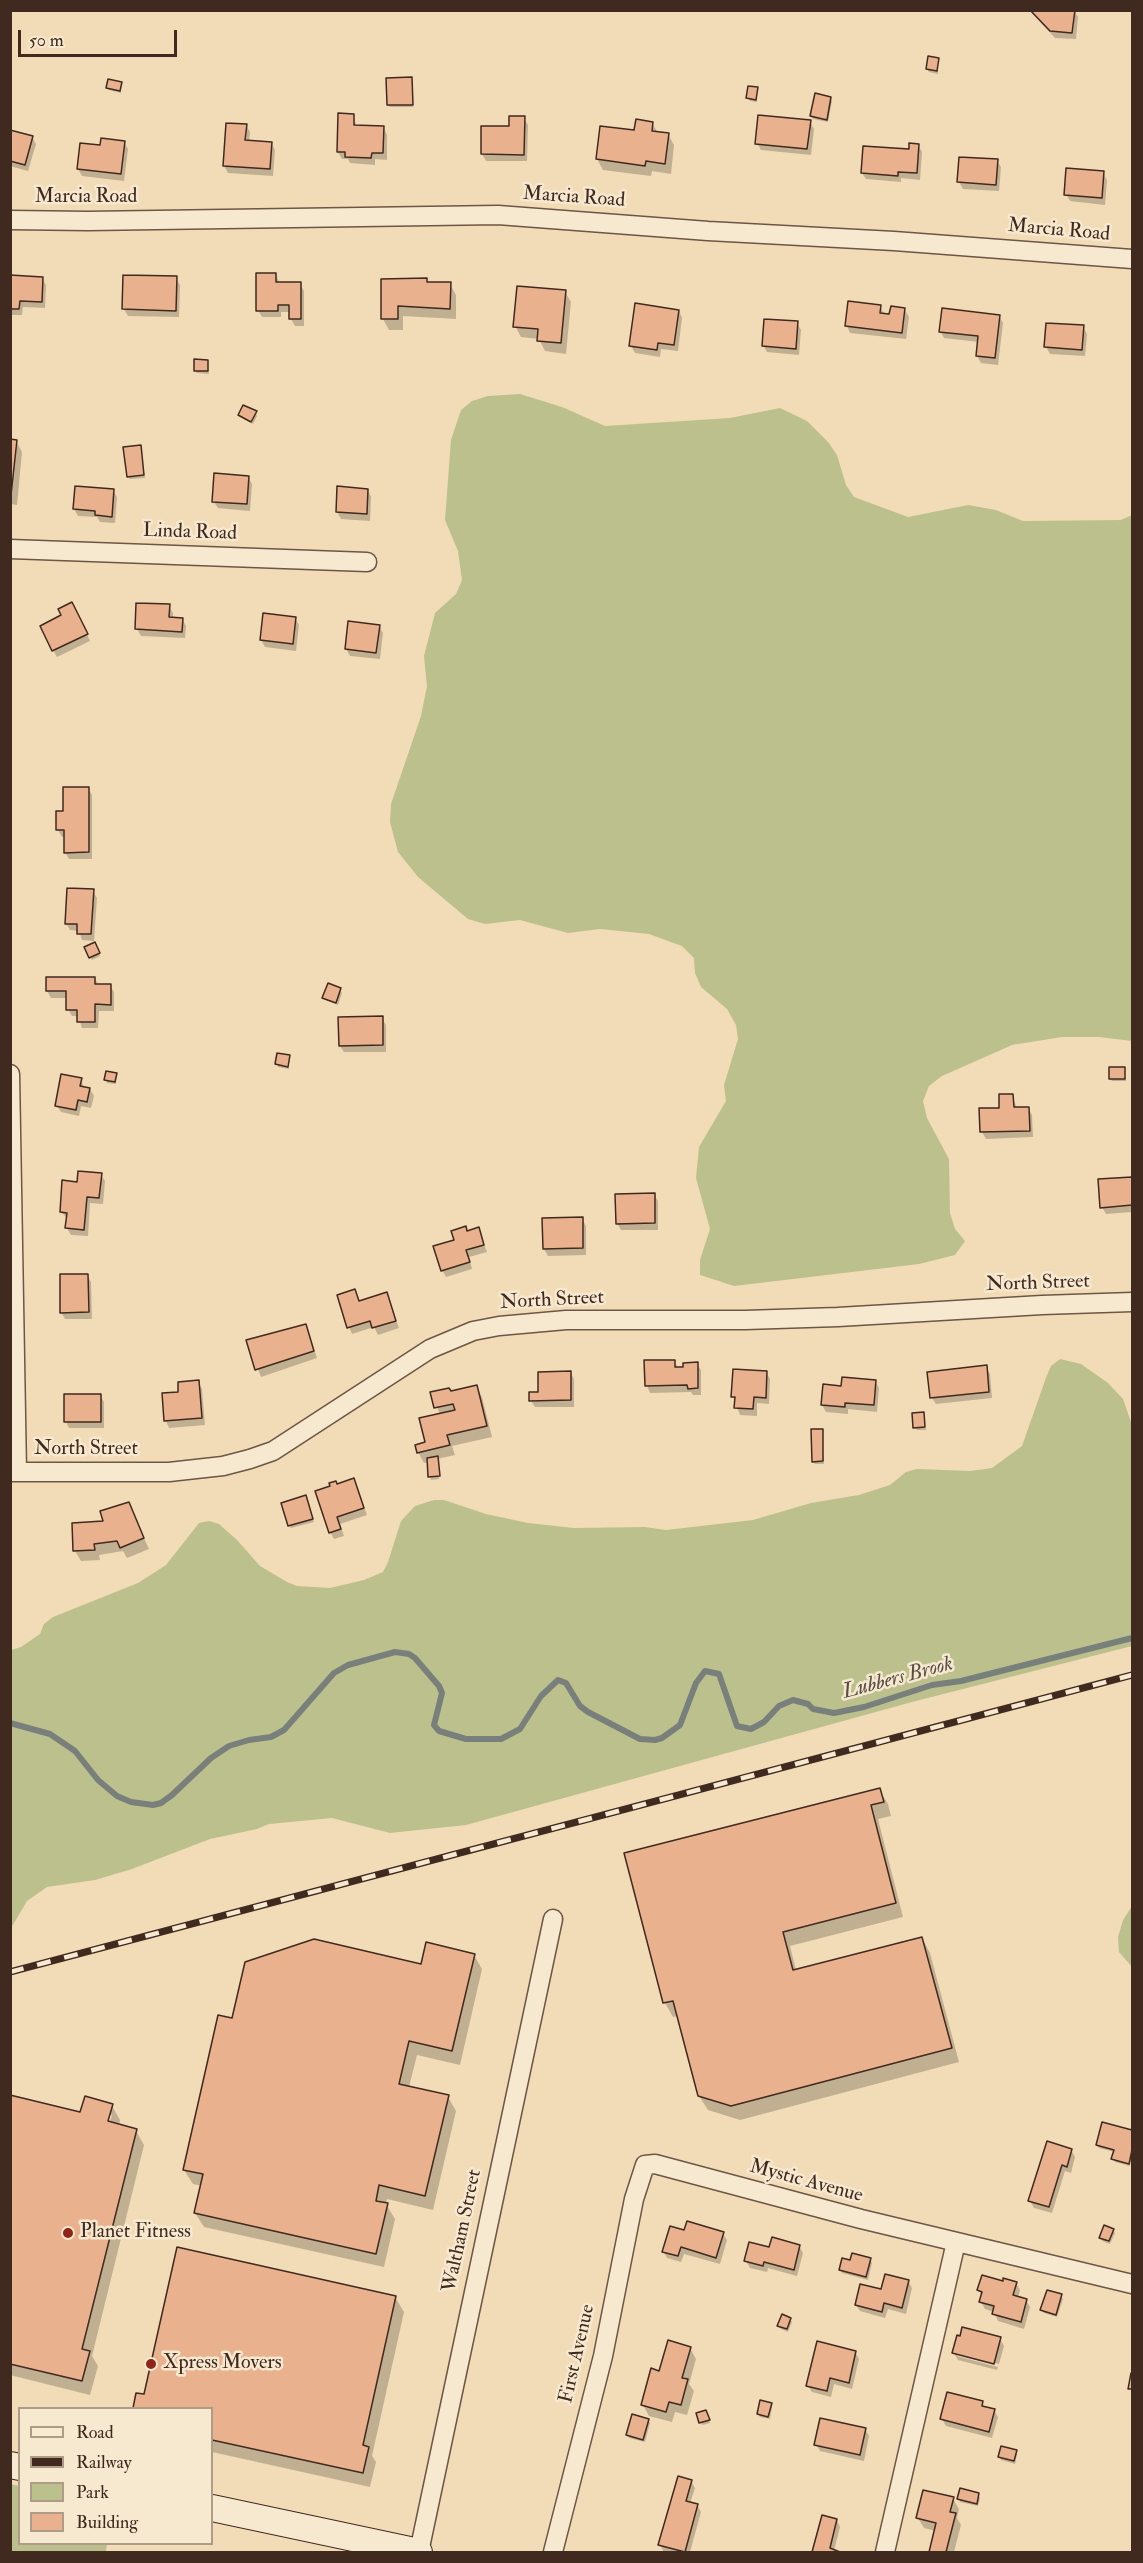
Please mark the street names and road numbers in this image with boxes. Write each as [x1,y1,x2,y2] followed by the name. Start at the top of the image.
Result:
[522,182,626,214] street label: Marcia Road
[35,186,137,210] street label: Marcia Road
[1007,215,1111,247] street label: Marcia Road
[143,519,237,547] street label: Linda Road
[986,1270,1090,1298] street label: North Street
[499,1286,605,1316] street label: North Street
[34,1438,138,1462] street label: North Street
[747,2155,865,2209] street label: Mystic Avenue
[438,2167,488,2295] street label: Waltham Street
[555,2302,601,2406] street label: First Avenue

